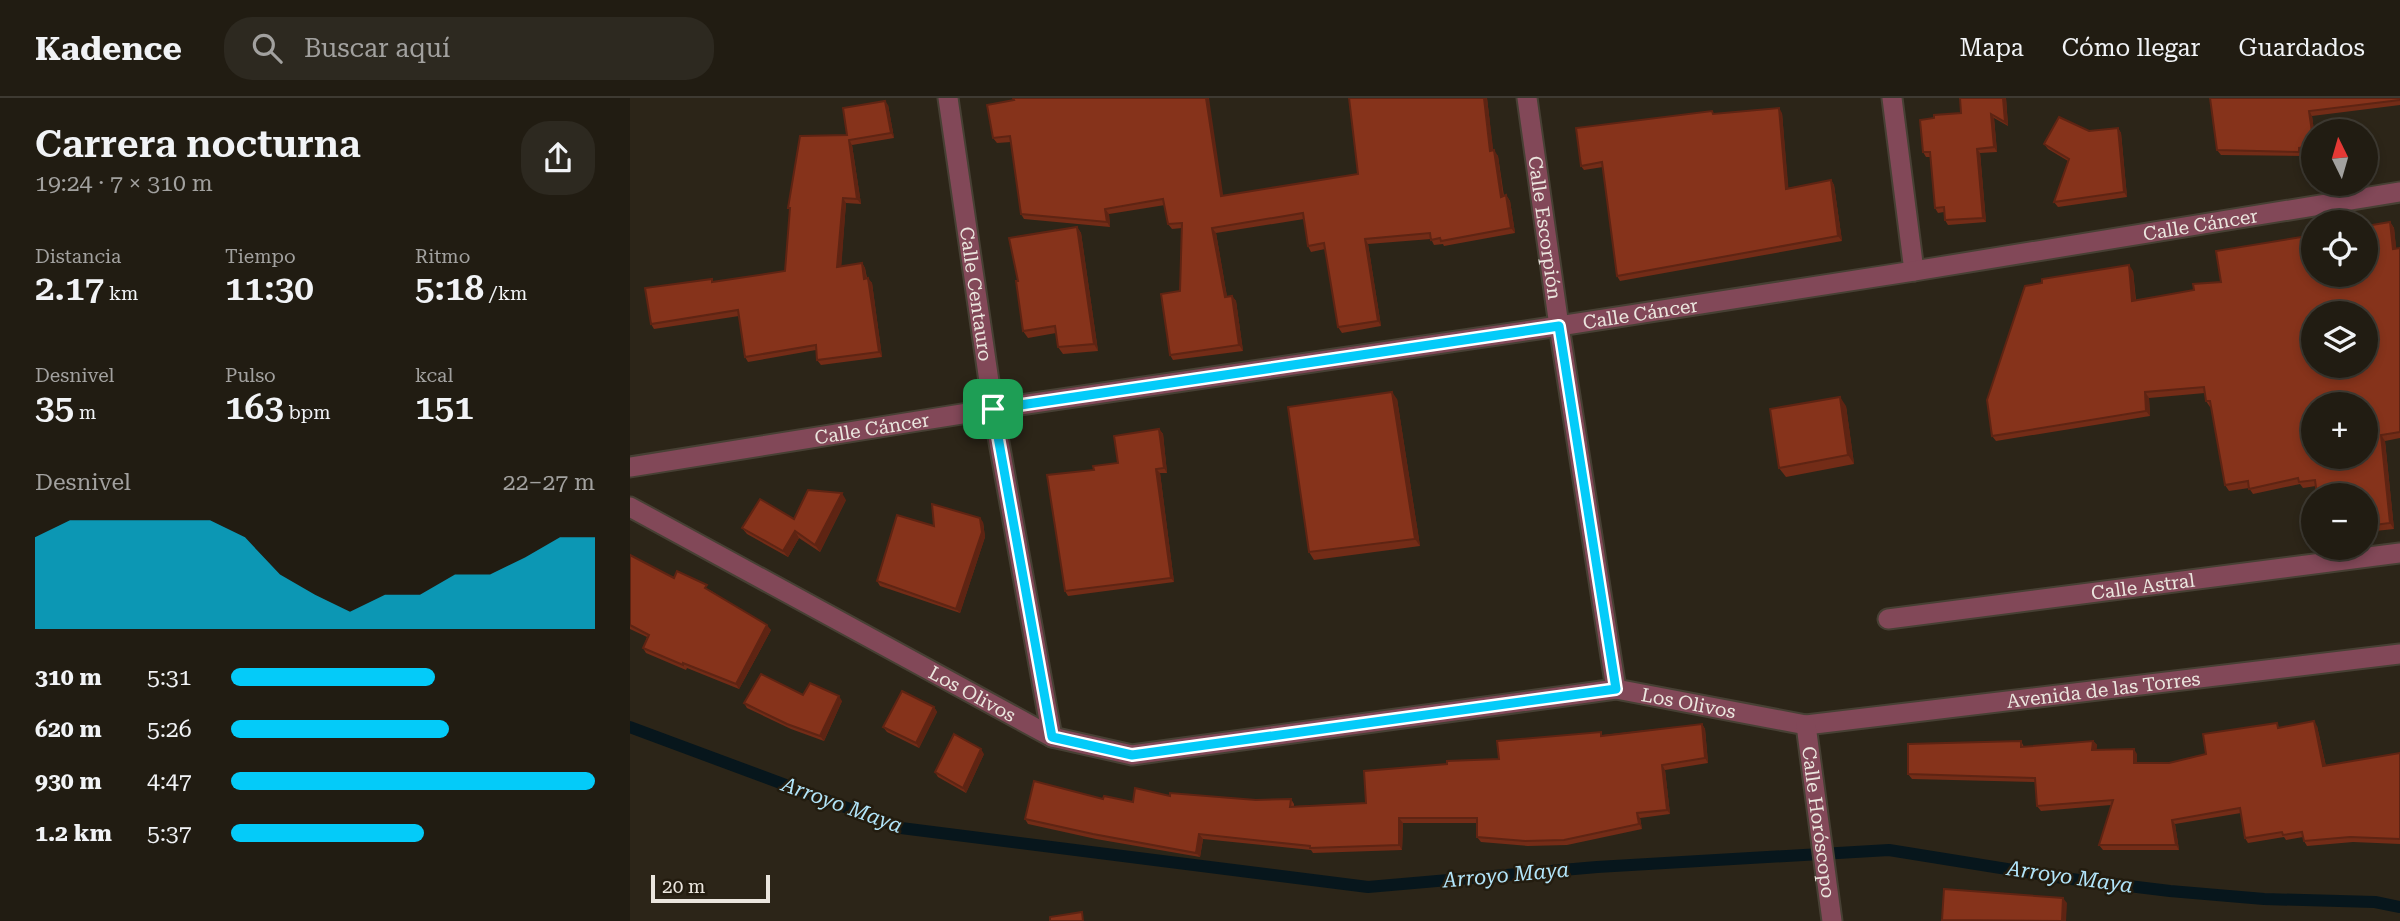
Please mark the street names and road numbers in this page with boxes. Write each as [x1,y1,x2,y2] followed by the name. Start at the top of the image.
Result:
[1523,155,1566,301] street label: Calle Escorpión
[2141,204,2260,246] street label: Calle Cáncer
[955,225,997,363] street label: Calle Centauro
[1581,294,1700,334] street label: Calle Cáncer
[813,408,931,449] street label: Calle Cáncer
[2090,569,2196,605] street label: Calle Astral
[925,661,1020,727] street label: Los Olivos
[2005,667,2202,713] street label: Avenida de las Torres
[1639,683,1738,723] street label: Los Olivos
[1797,745,1840,900] street label: Calle Horóscopo

